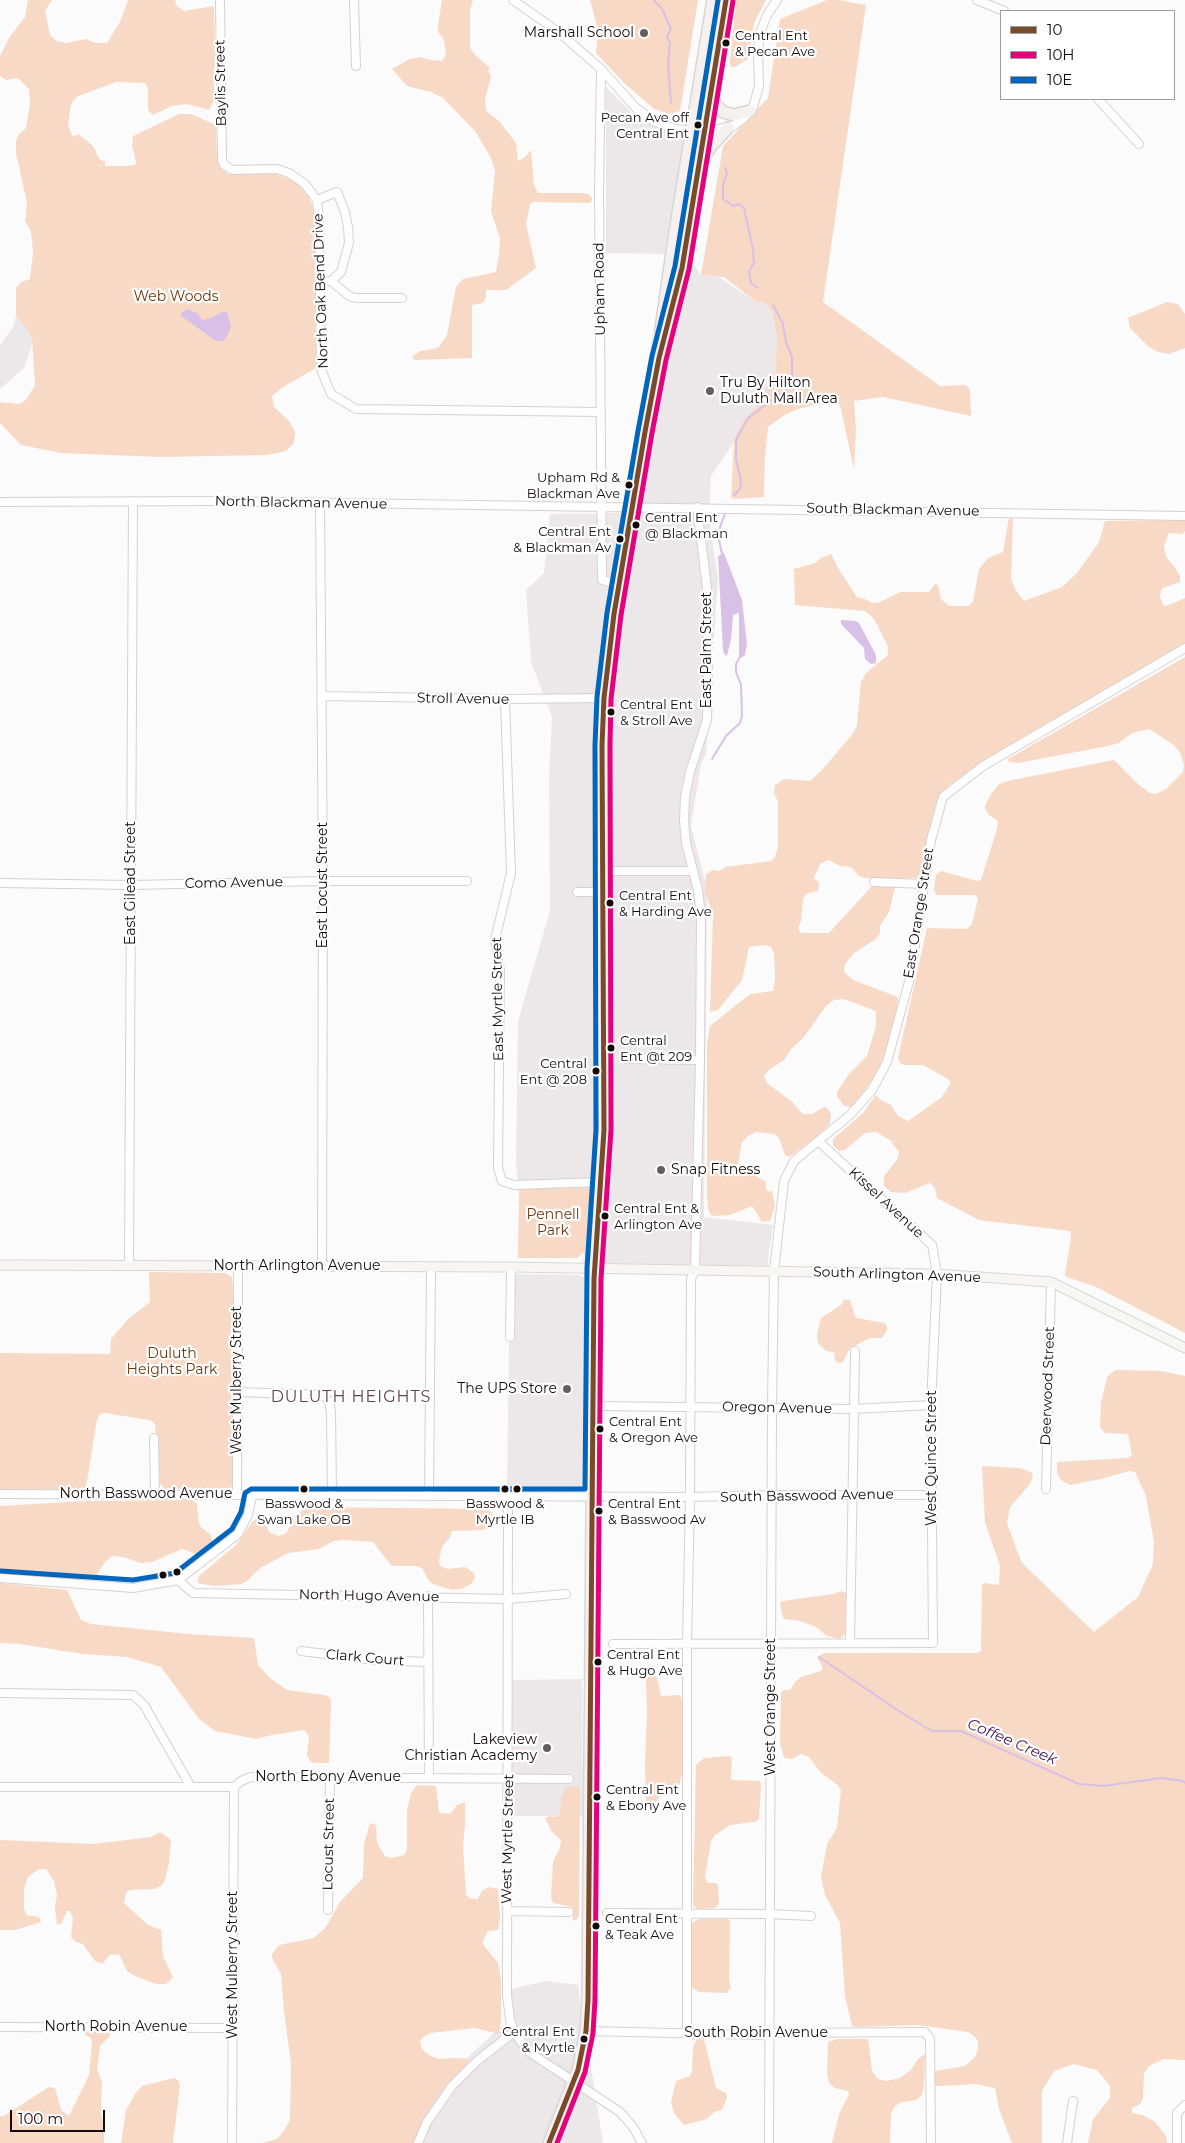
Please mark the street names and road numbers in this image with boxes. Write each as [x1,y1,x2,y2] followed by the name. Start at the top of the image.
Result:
[212,40,230,126] street label: Baylis Street
[310,213,332,369] street label: North Oak Bend Drive
[591,242,609,336] street label: Upham Road
[215,493,387,513] street label: North Blackman Avenue
[806,500,980,520] street label: South Blackman Avenue
[699,592,715,708] street label: East Palm Street
[417,690,509,708] street label: Stroll Avenue
[123,821,139,945] street label: East Gilead Street
[315,822,331,948] street label: East Locust Street
[900,846,938,980] street label: East Orange Street
[185,874,283,892] street label: Como Avenue
[489,937,507,1061] street label: East Myrtle Street
[845,1164,927,1242] street label: Kissel Avenue
[213,1258,381,1274] street label: North Arlington Avenue
[813,1264,981,1286] street label: South Arlington Avenue
[229,1306,245,1454] street label: West Mulberry Street
[1038,1326,1058,1446] street label: Deerwood Street
[924,1390,940,1526] street label: West Quince Street
[722,1399,832,1417] street label: Oregon Avenue
[60,1486,232,1502] street label: North Basswood Avenue
[720,1486,894,1506] street label: South Basswood Avenue
[299,1586,439,1606] street label: North Hugo Avenue
[763,1638,779,1776] street label: West Orange Street
[325,1646,405,1670] street label: Clark Court
[255,1769,401,1785] street label: North Ebony Avenue
[498,1774,518,1904] street label: West Myrtle Street
[320,1798,338,1890] street label: Locust Street
[225,1891,241,2039] street label: West Mulberry Street
[45,2019,187,2035] street label: North Robin Avenue
[684,2025,828,2041] street label: South Robin Avenue

